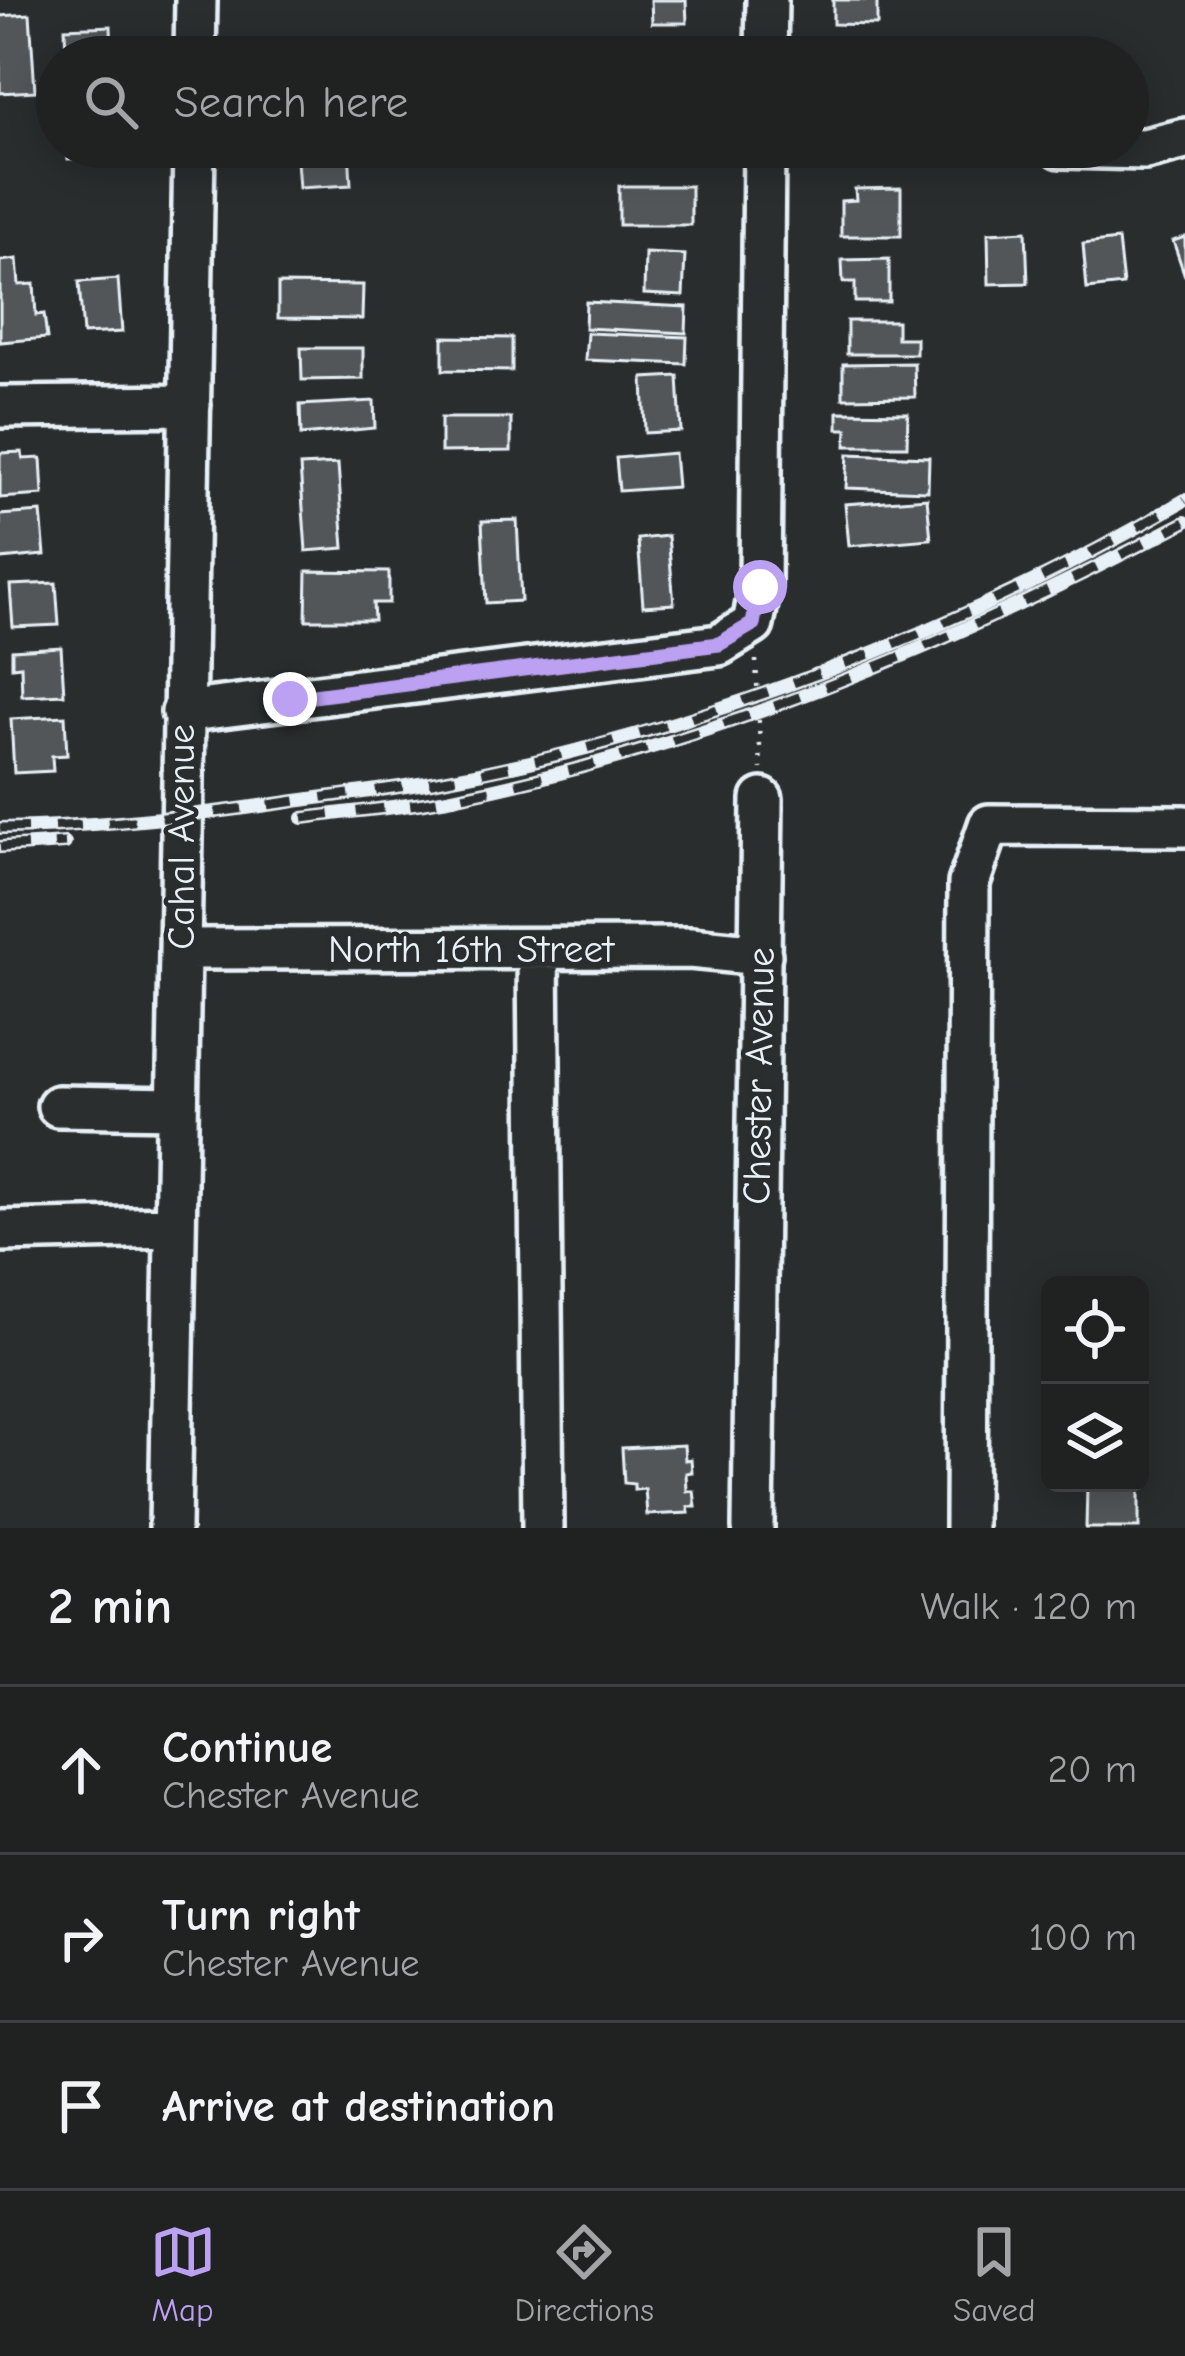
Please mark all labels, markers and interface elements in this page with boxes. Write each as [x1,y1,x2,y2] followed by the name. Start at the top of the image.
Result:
[36,36,1149,168] search box
[78,69,144,135] icon: search
[174,76,408,128] text: Search here
[733,560,787,614] route start
[263,672,317,726] route end
[159,724,204,950] street label: Cahal Avenue
[328,927,616,972] street label: North 16th Street
[734,947,784,1205] street label: Chester Avenue
[1041,1276,1149,1492] map controls
[1041,1276,1149,1384] button: locate
[1041,1384,1149,1492] button: layers
[48,1577,172,1636] text: 2 min
[921,1584,1137,1629] text: Walk · 120 m
[162,1721,332,1773] text: Continue
[48,1737,114,1803] icon: ahead
[1048,1747,1137,1792] text: 20 m
[162,1773,419,1818] text: Chester Avenue
[162,1889,360,1941] text: Turn right
[48,1905,114,1971] icon: right
[1029,1915,1137,1960] text: 100 m
[162,1941,419,1986] text: Chester Avenue
[48,2073,114,2139] icon: arrive
[162,2080,555,2132] text: Arrive at destination
[150,2219,216,2329] tab: Map
[515,2219,654,2329] tab: Directions
[953,2219,1035,2329] tab: Saved

